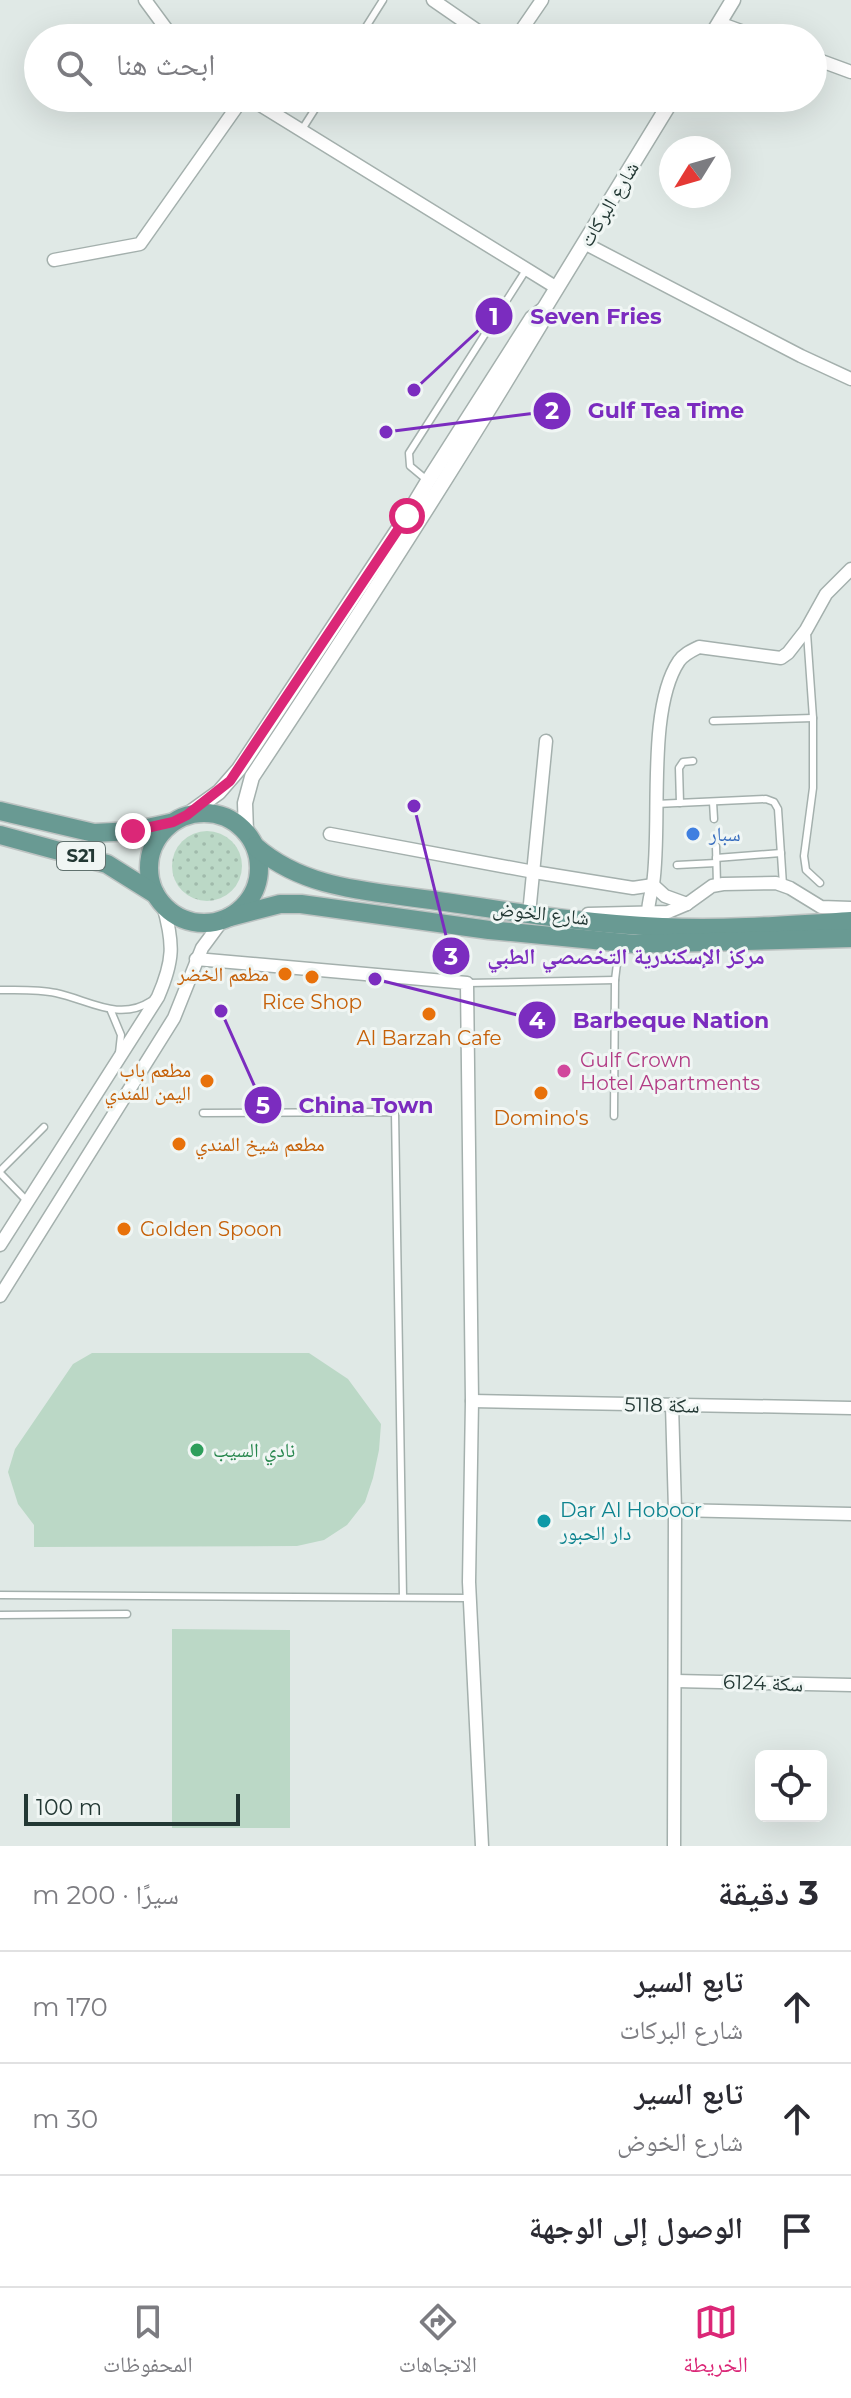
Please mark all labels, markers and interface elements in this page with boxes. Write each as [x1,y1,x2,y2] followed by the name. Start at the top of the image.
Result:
[24,24,827,112] search box
[52,46,96,90] icon: search
[116,46,215,83] text: ابحث هنا
[659,136,731,208] north arrow
[574,157,645,251] street label: شارع البركات
[474,293,677,339] callout: Seven Fries
[489,302,499,331] text: 1
[530,303,662,330] text: Seven Fries
[532,388,760,434] callout: Gulf Tea Time
[545,396,559,425] text: 2
[588,397,744,424] text: Gulf Tea Time
[389,498,425,534] route start
[115,813,151,849] route end
[708,822,741,846] place label: سبار
[684,825,702,843] marker: سبار
[57,842,105,870] road number: S21
[491,896,590,931] street label: شارع الخوض
[431,933,780,979] callout: مركز الإسكندرية التخصصي الطبي
[443,942,458,971] text: 3
[487,943,765,973] text: مركز الإسكندرية التخصصي الطبي
[176,962,269,988] place label: مطعم الخضر
[276,965,294,983] marker: مطعم الخضر
[303,968,321,986] marker: Rice Shop
[262,990,362,1014] place label: Rice Shop
[517,997,785,1043] callout: Barbeque Nation
[420,1005,438,1023] marker: Al Barzah Cafe
[529,1006,546,1035] text: 4
[573,1007,769,1034] text: Barbeque Nation
[356,1026,502,1050] place label: Al Barzah Cafe
[580,1048,760,1095] place label: Gulf Crown Hotel Apartments
[105,1058,191,1109] place label: مطعم باب اليمن للمندي
[555,1062,573,1080] marker: Gulf Crown Hotel Apartments
[198,1072,216,1090] marker: مطعم باب اليمن للمندي
[243,1082,450,1128] callout: China Town
[532,1084,550,1102] marker: Domino's
[256,1091,270,1120] text: 5
[298,1092,434,1119] text: China Town
[493,1106,589,1130] place label: Domino's
[195,1132,325,1160] place label: مطعم شيخ المندي
[170,1135,188,1153] marker: مطعم شيخ المندي
[140,1217,282,1241] place label: Golden Spoon
[115,1220,133,1238] marker: Golden Spoon
[624,1392,700,1418] street label: سكة 5118
[213,1438,295,1466] place label: نادي السيب
[188,1441,206,1459] marker: نادي السيب
[559,1498,702,1545] place label: Dar Al Hoboor دار الحبور
[535,1512,553,1530] marker: Dar Al Hoboor دار الحبور
[723,1670,803,1696] street label: سكة 6124
[755,1750,827,1822] map controls
[755,1750,827,1822] button: locate
[24,1790,240,1826] scale bar
[36,1794,102,1821] text: 100 m
[718,1872,819,1914] text: 3 دقيقة
[32,1879,179,1911] text: سيرًا · 200 m
[634,1963,743,2000] text: تابع السير
[775,1985,819,2029] icon: ahead
[32,1991,108,2023] text: 170 m
[620,2014,743,2046] text: شارع البركات
[634,2075,743,2112] text: تابع السير
[775,2097,819,2141] icon: ahead
[32,2103,98,2135] text: 30 m
[617,2126,743,2158] text: شارع الخوض
[529,2209,743,2246] text: الوصول إلى الوجهة
[775,2209,819,2253] icon: arrive
[103,2300,193,2386] tab: المحفوظات
[399,2300,477,2386] tab: الاتجاهات
[683,2300,748,2386] tab: الخريطة

